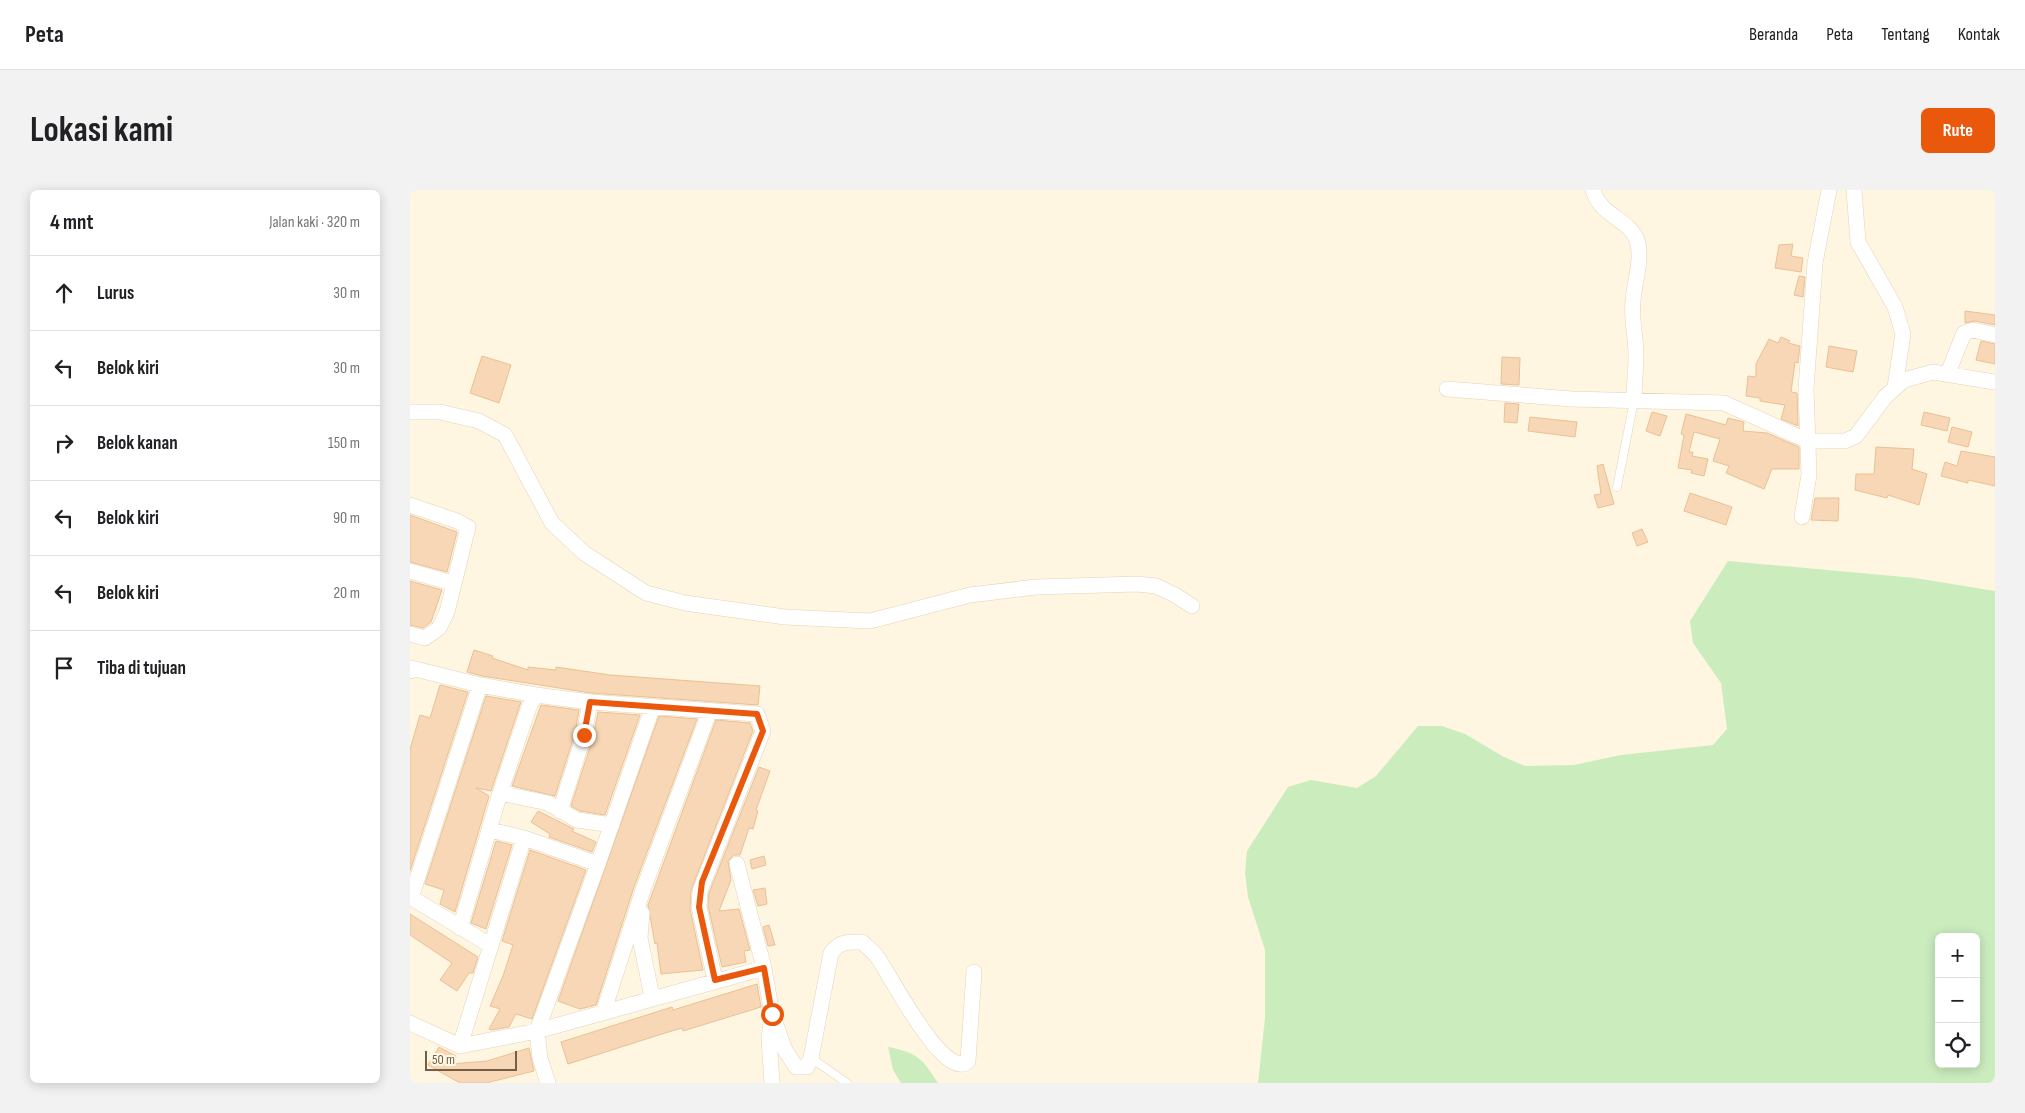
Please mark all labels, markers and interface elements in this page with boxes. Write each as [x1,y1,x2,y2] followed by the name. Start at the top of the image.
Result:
[25,20,64,49] text: Peta
[1749,24,1798,45] text: Beranda
[1826,24,1853,45] text: Peta
[1881,24,1930,45] text: Tentang
[1958,24,2000,45] text: Kontak
[1921,108,1995,153] button: Rute
[30,109,173,152] text: Lokasi kami
[50,210,93,235] text: 4 mnt
[269,213,360,232] text: Jalan kaki · 320 m
[50,279,78,307] icon: ahead
[97,282,134,305] text: Lurus
[333,284,360,303] text: 30 m
[50,354,78,382] icon: left
[97,357,159,380] text: Belok kiri
[333,359,360,378] text: 30 m
[50,429,78,457] icon: right
[97,432,178,455] text: Belok kanan
[328,434,360,453] text: 150 m
[50,504,78,532] icon: left
[97,507,159,530] text: Belok kiri
[333,509,360,528] text: 90 m
[50,579,78,607] icon: left
[97,582,159,605] text: Belok kiri
[333,584,360,603] text: 20 m
[50,654,78,682] icon: arrive
[97,657,186,680] text: Tiba di tujuan
[573,724,596,747] route end
[1935,933,1980,1068] map controls
[1935,933,1980,978] button: +
[1935,978,1980,1023] button: −
[761,1003,784,1026] route start
[1935,1023,1980,1068] button: locate
[425,1048,518,1071] scale bar
[432,1051,455,1068] text: 50 m

